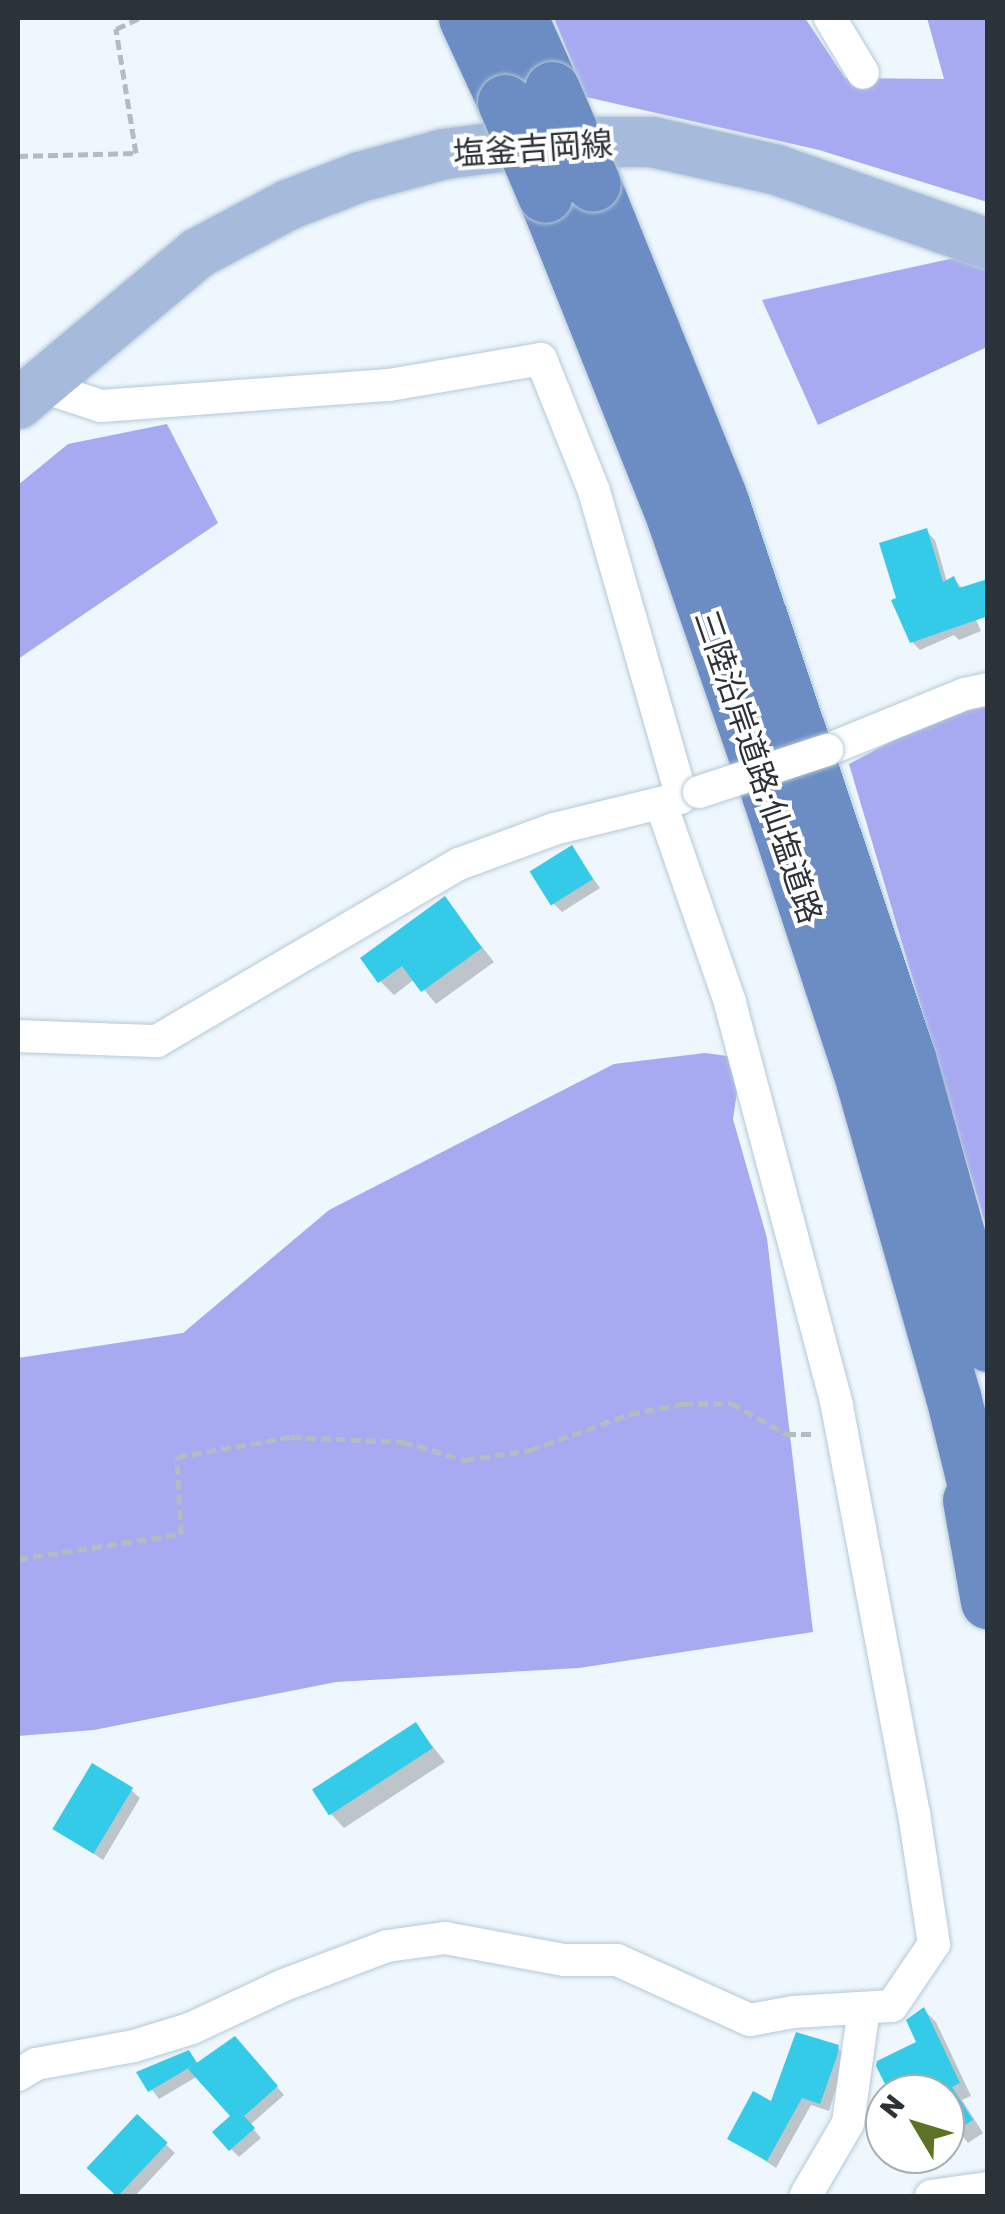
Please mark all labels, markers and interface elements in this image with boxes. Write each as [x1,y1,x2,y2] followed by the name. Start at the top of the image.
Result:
[452,124,614,174] street label: 塩釜吉岡線
[686,605,830,929] street label: 三陸沿岸道路;仙塩道路
[865,2074,965,2174] north arrow
[873,2088,912,2125] text: N

